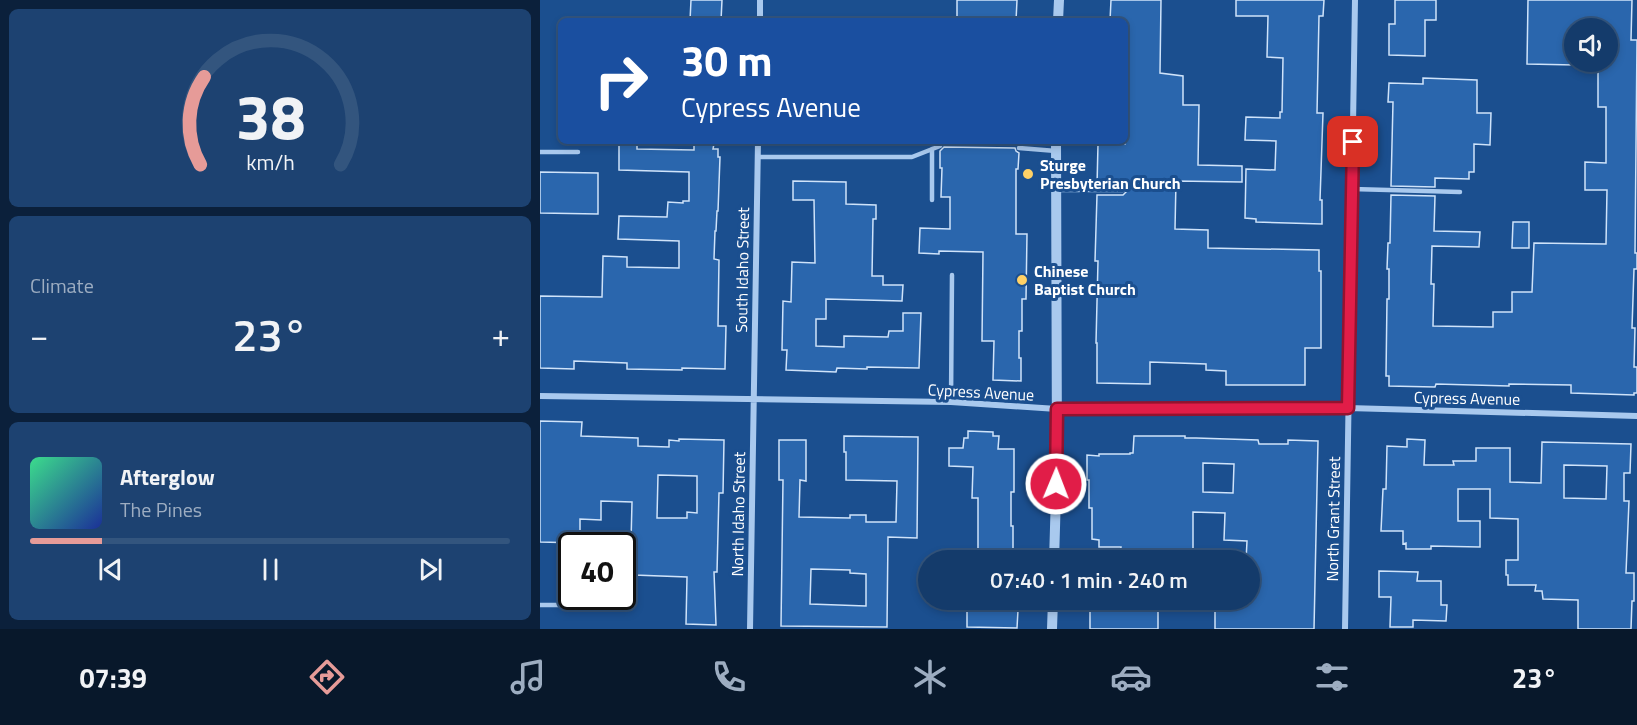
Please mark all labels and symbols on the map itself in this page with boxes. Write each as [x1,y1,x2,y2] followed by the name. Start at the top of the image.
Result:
[1327,116,1378,167] pin
[1040,153,1181,195] place label: Sturge Presbyterian Church
[1021,167,1035,181] marker: Sturge Presbyterian Church
[729,207,755,333] street label: South Idaho Street
[1034,259,1136,301] place label: Chinese Baptist Church
[1015,273,1029,287] marker: Chinese Baptist Church
[927,377,1035,407] street label: Cypress Avenue
[1414,385,1520,411] street label: Cypress Avenue
[725,451,751,576] street label: North Idaho Street
[1024,452,1088,516] position arrow
[1320,456,1346,582] street label: North Grant Street
[558,532,636,610] speed limit sign: 40

